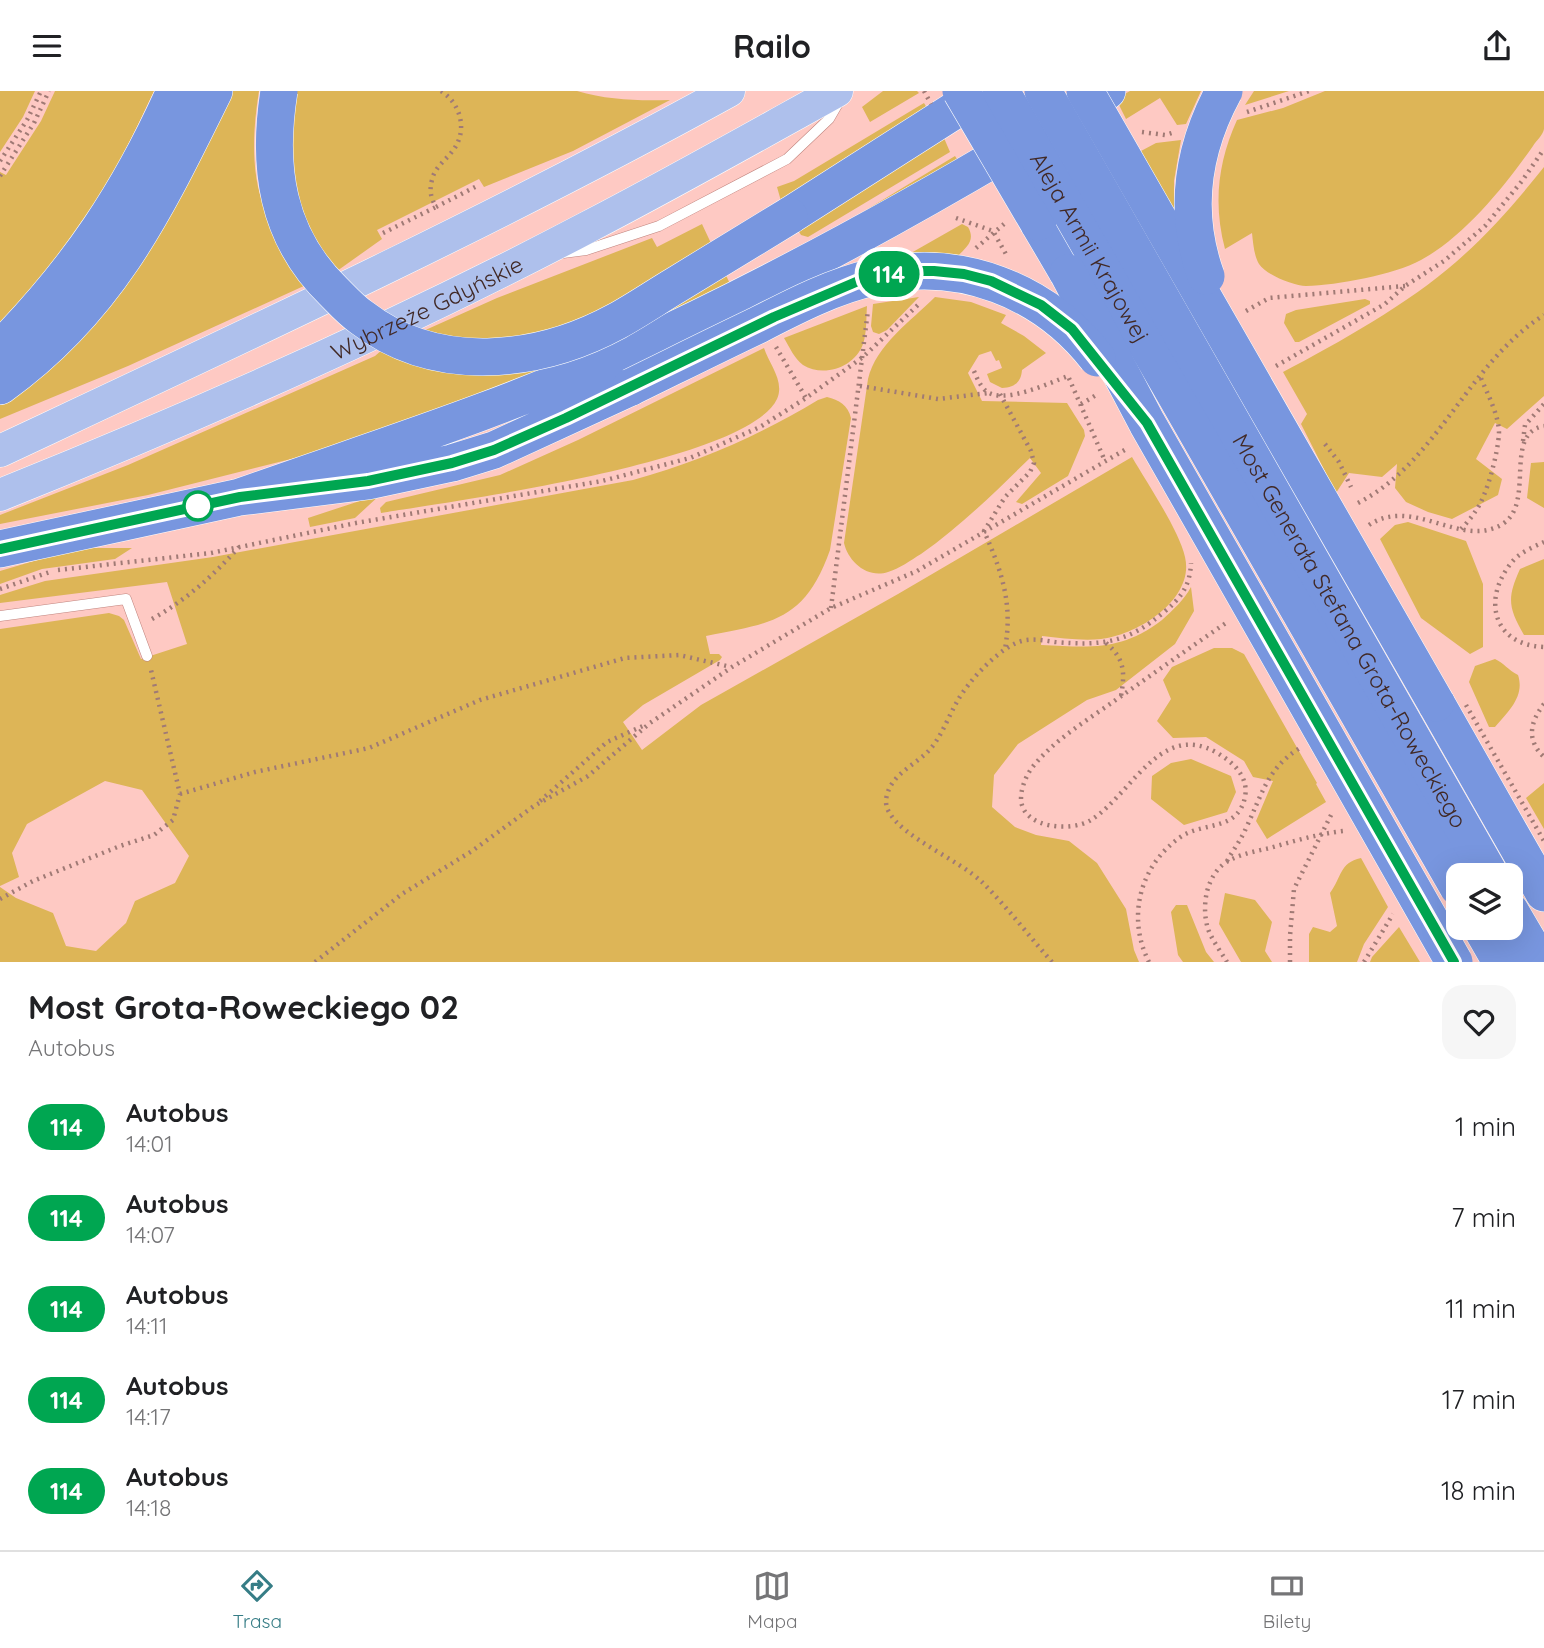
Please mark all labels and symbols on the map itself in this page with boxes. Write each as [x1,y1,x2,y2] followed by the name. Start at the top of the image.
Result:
[1025,147,1157,347] street label: Aleja Armii Krajowej
[326,249,527,366] street label: Wybrzeże Gdyńskie
[849,251,929,297] line badge: 114
[1227,428,1474,833] street label: Most Generała Stefana Grota-Roweckiego
[183,491,213,521] unlabelled marker

